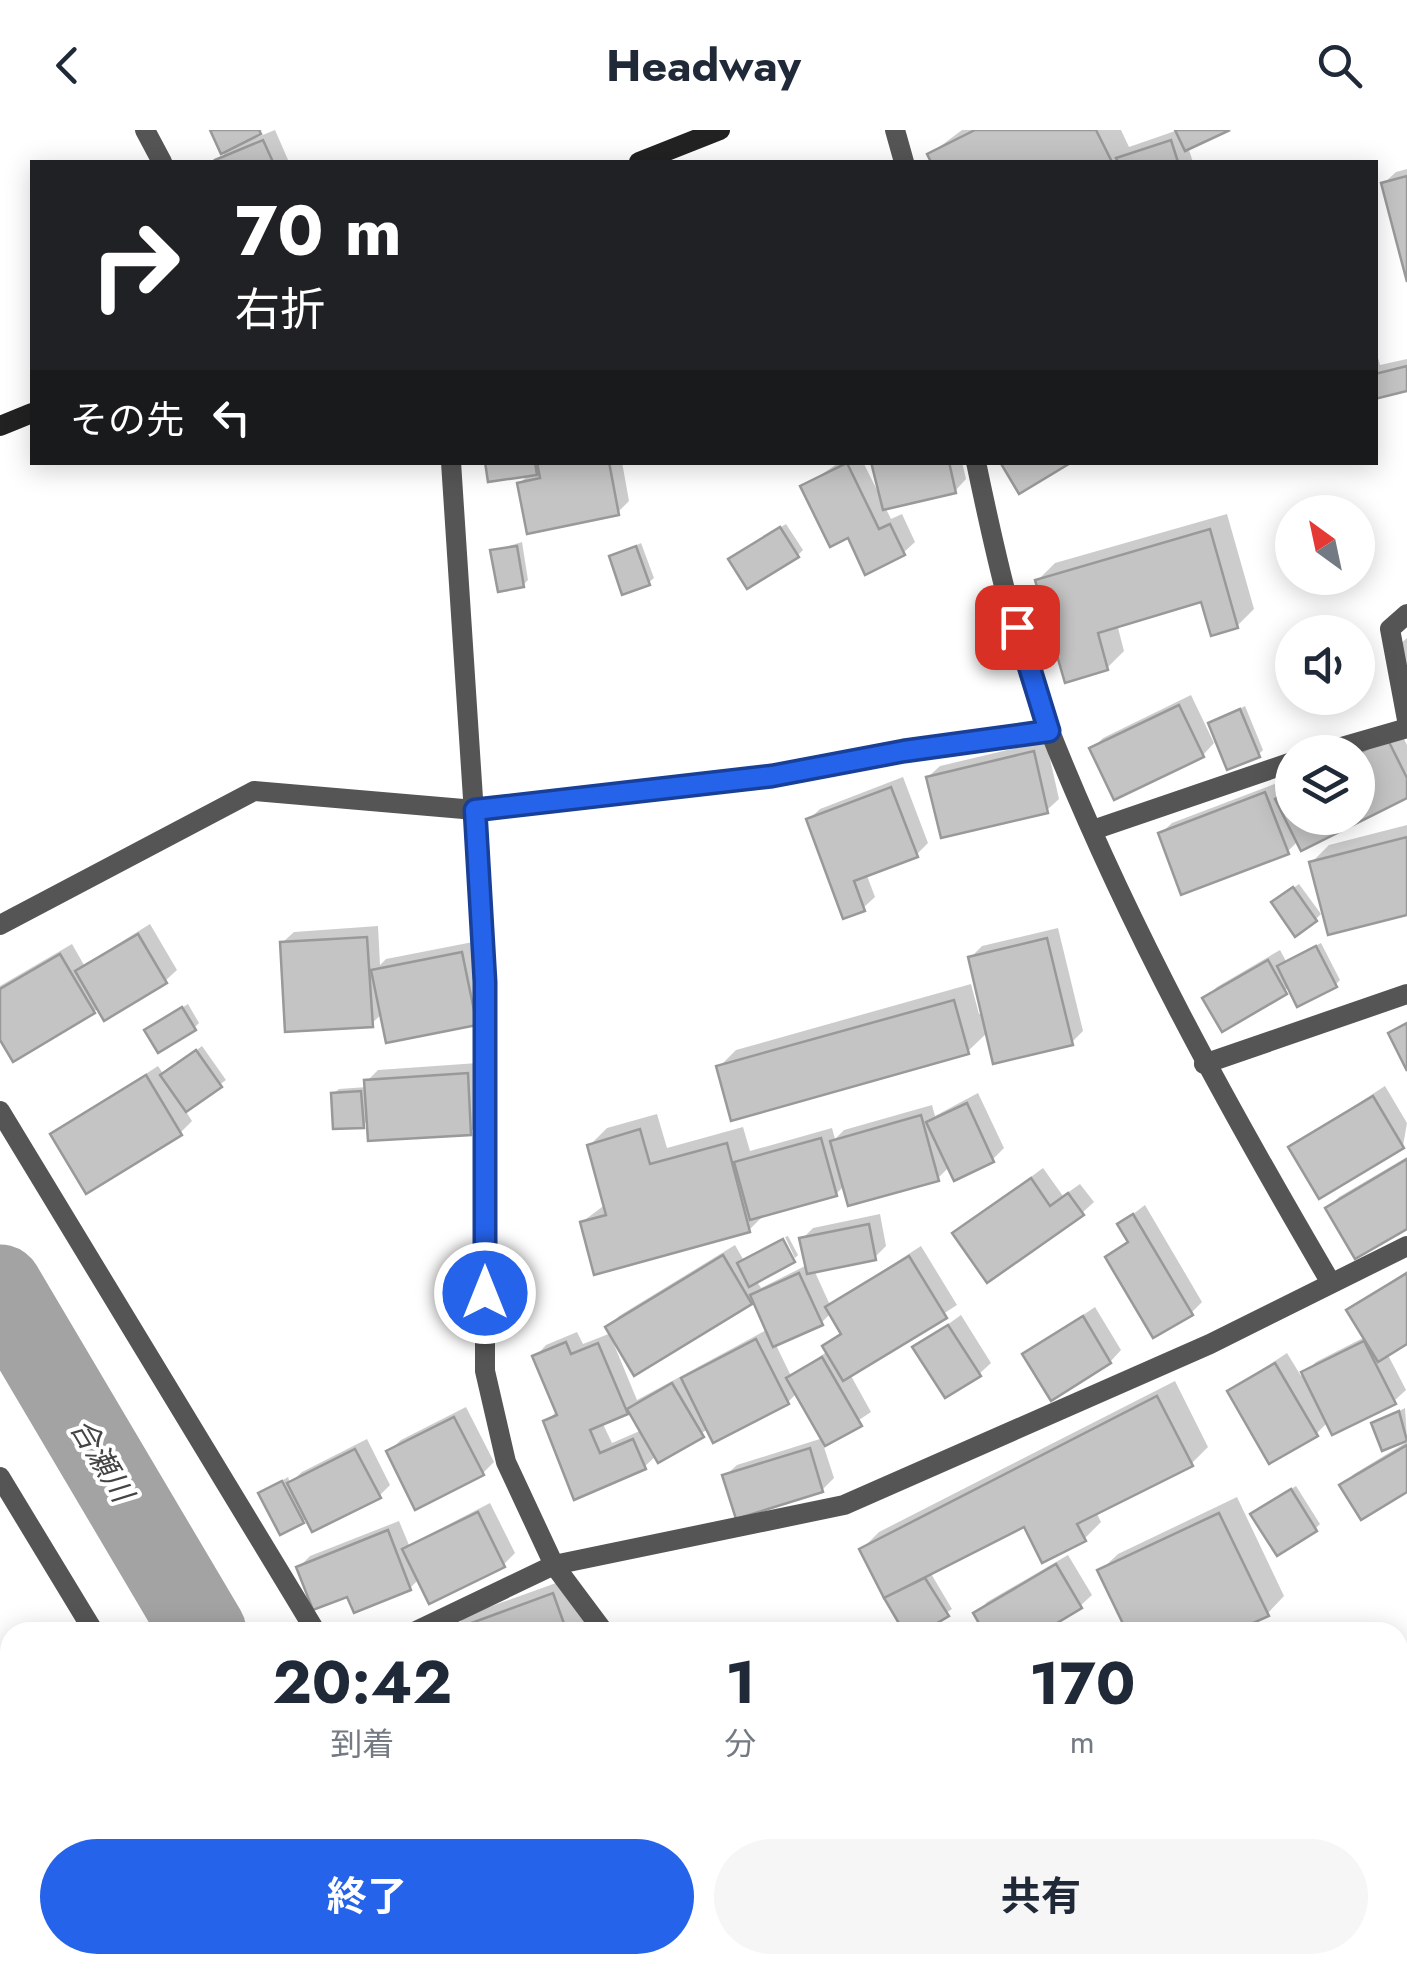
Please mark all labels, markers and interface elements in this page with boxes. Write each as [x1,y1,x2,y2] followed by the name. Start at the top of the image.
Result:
[606,33,801,98] text: Headway
[40,38,95,93] icon: back
[1312,38,1367,93] icon: search
[235,180,402,281] text: 70 m
[70,200,200,330] icon: right
[235,277,325,342] text: 右折
[204,390,259,445] icon: left
[70,392,184,447] text: その先
[1275,495,1375,595] north arrow
[1275,495,1375,835] map controls
[975,585,1060,670] pin
[990,600,1045,655] icon: arrive
[1275,615,1375,715] button: sound
[1275,735,1375,835] button: layers
[433,1241,537,1345] position arrow
[60,1410,145,1512] water label: 合瀬川
[272,1639,452,1726] text: 20:42
[725,1639,756,1726] text: 1
[1029,1640,1136,1727] text: 170
[1070,1719,1095,1765] text: m
[330,1721,394,1767] text: 到着
[725,1721,757,1767] text: 分
[40,1839,694,1954] button: 終了
[714,1839,1368,1954] button: 共有

